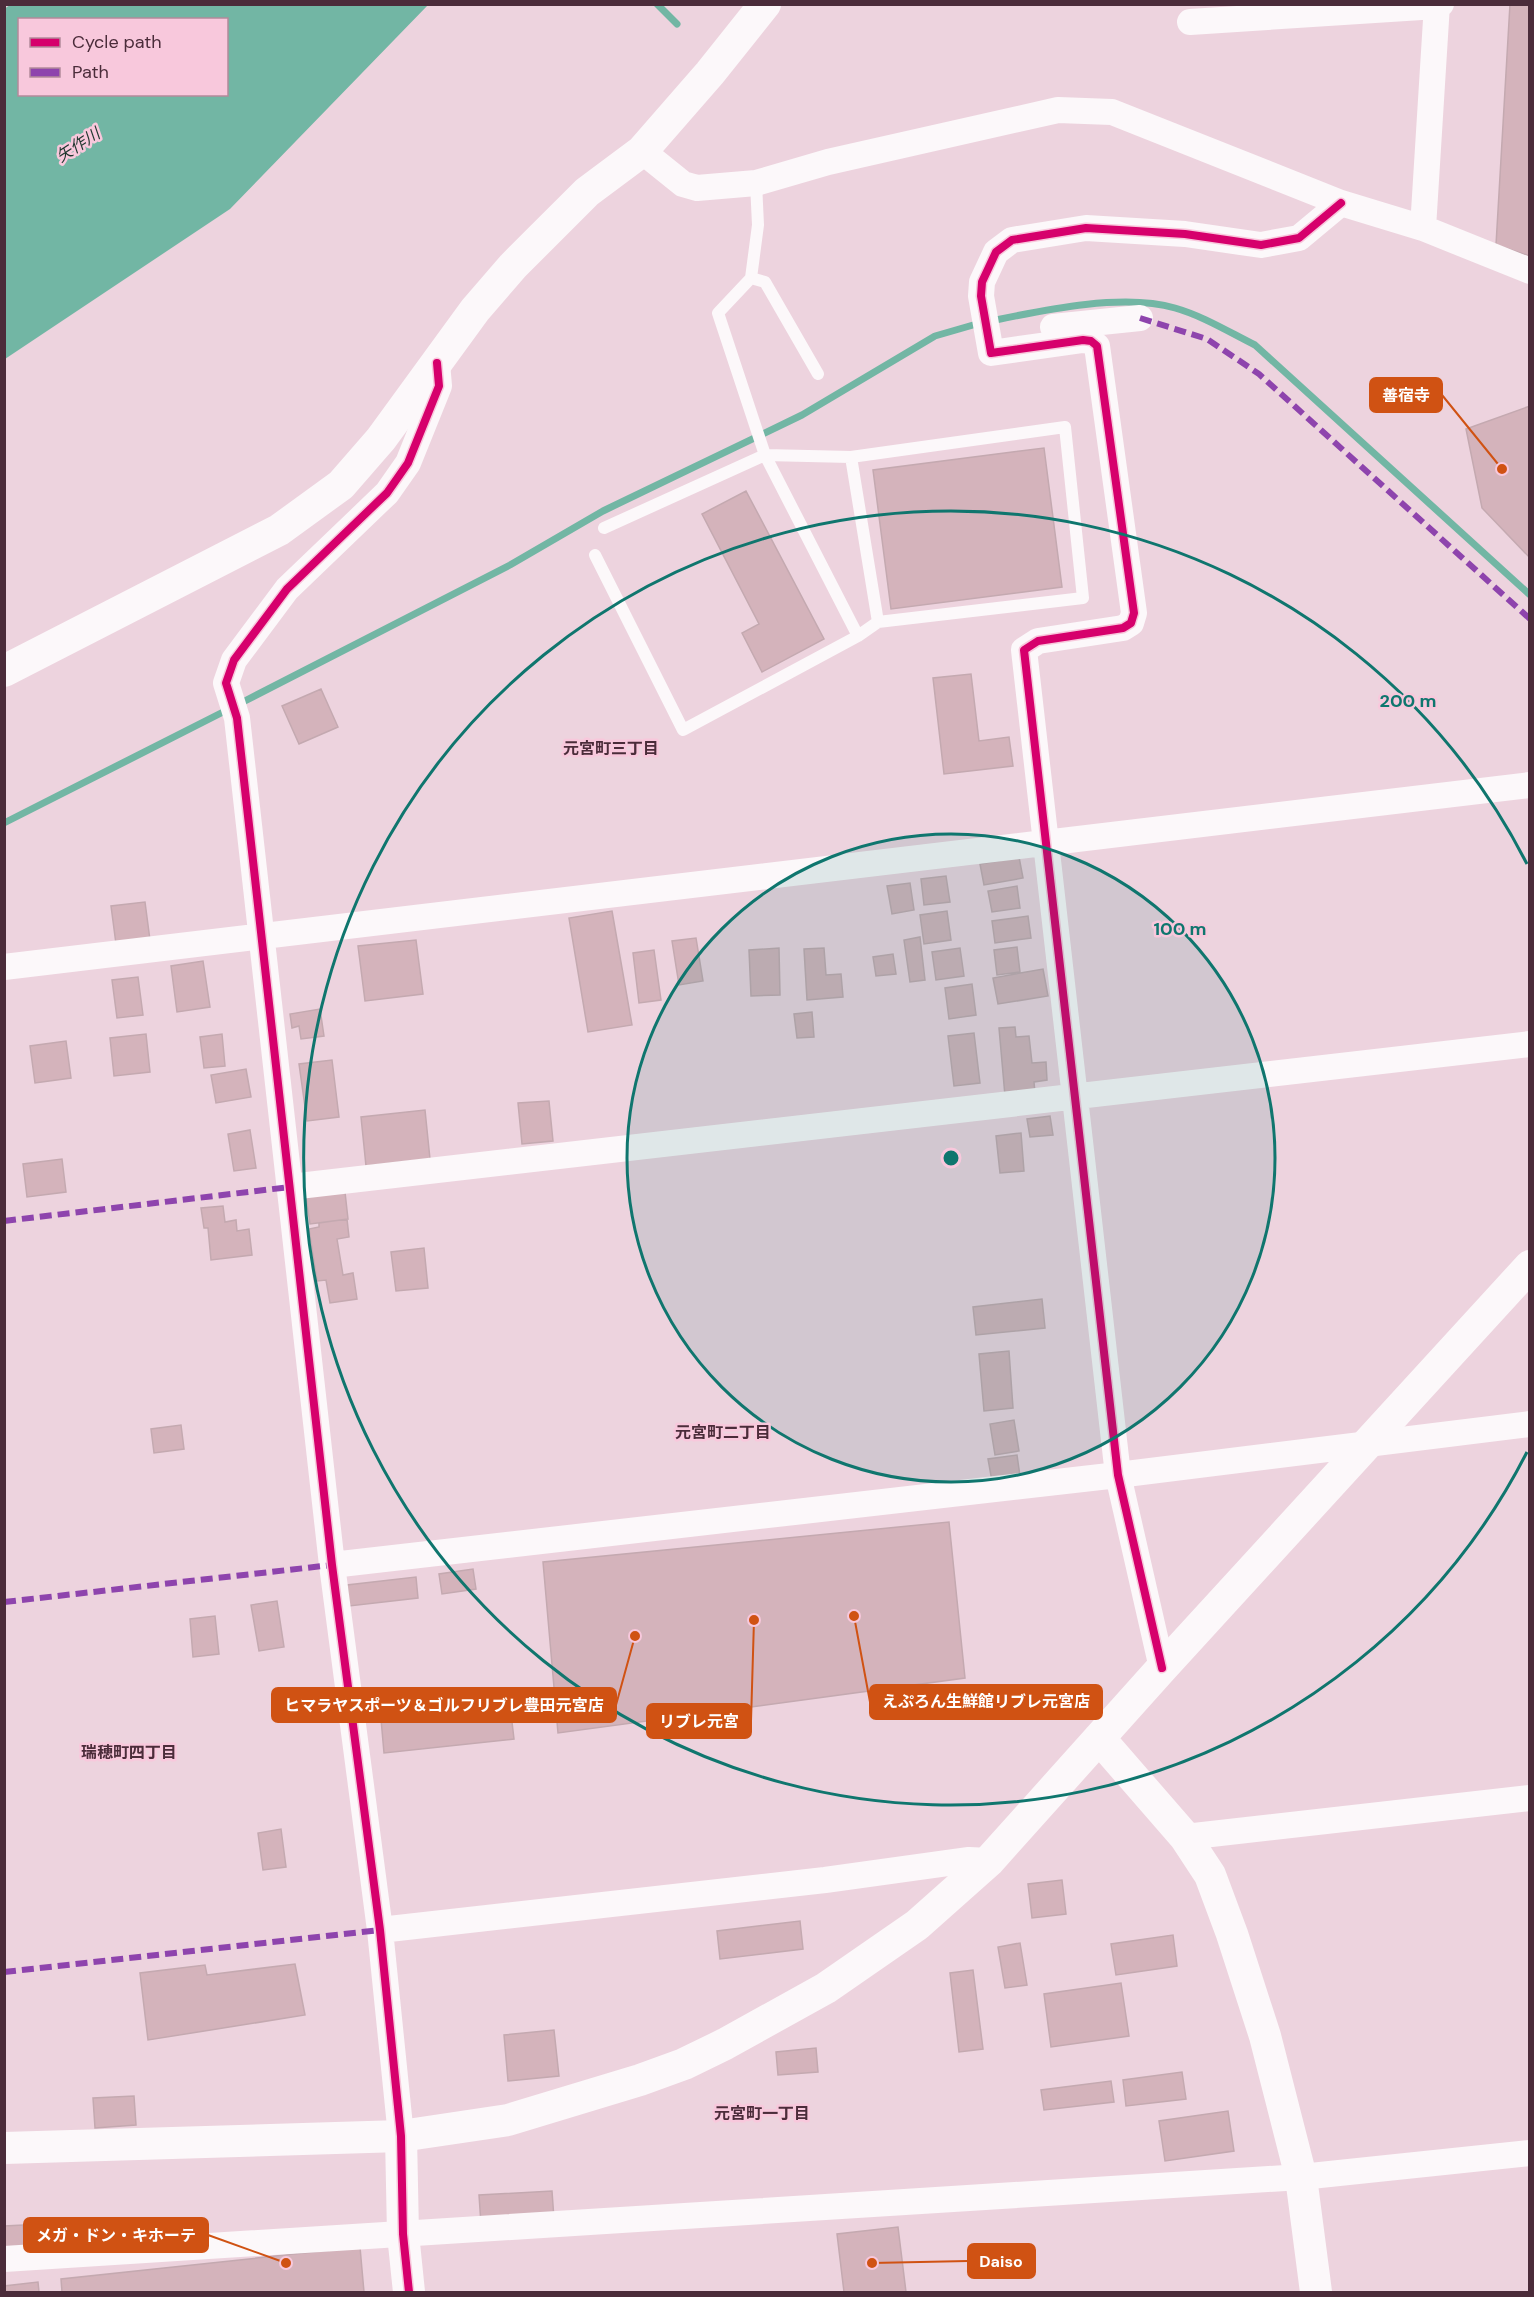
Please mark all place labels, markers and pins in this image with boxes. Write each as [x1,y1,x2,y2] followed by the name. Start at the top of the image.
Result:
[1370,378,1442,412] callout: 善宿寺
[941,1148,961,1168] centre of rings
[870,1685,1102,1719] callout: えぷろん生鮮館リブレ元宮店
[272,1688,616,1722] callout: ヒマラヤスポーツ＆ゴルフリブレ豊田元宮店
[647,1704,751,1738] callout: リブレ元宮
[24,2218,208,2252] callout: メガ・ドン・キホーテ
[968,2244,1035,2278] callout: Daiso

